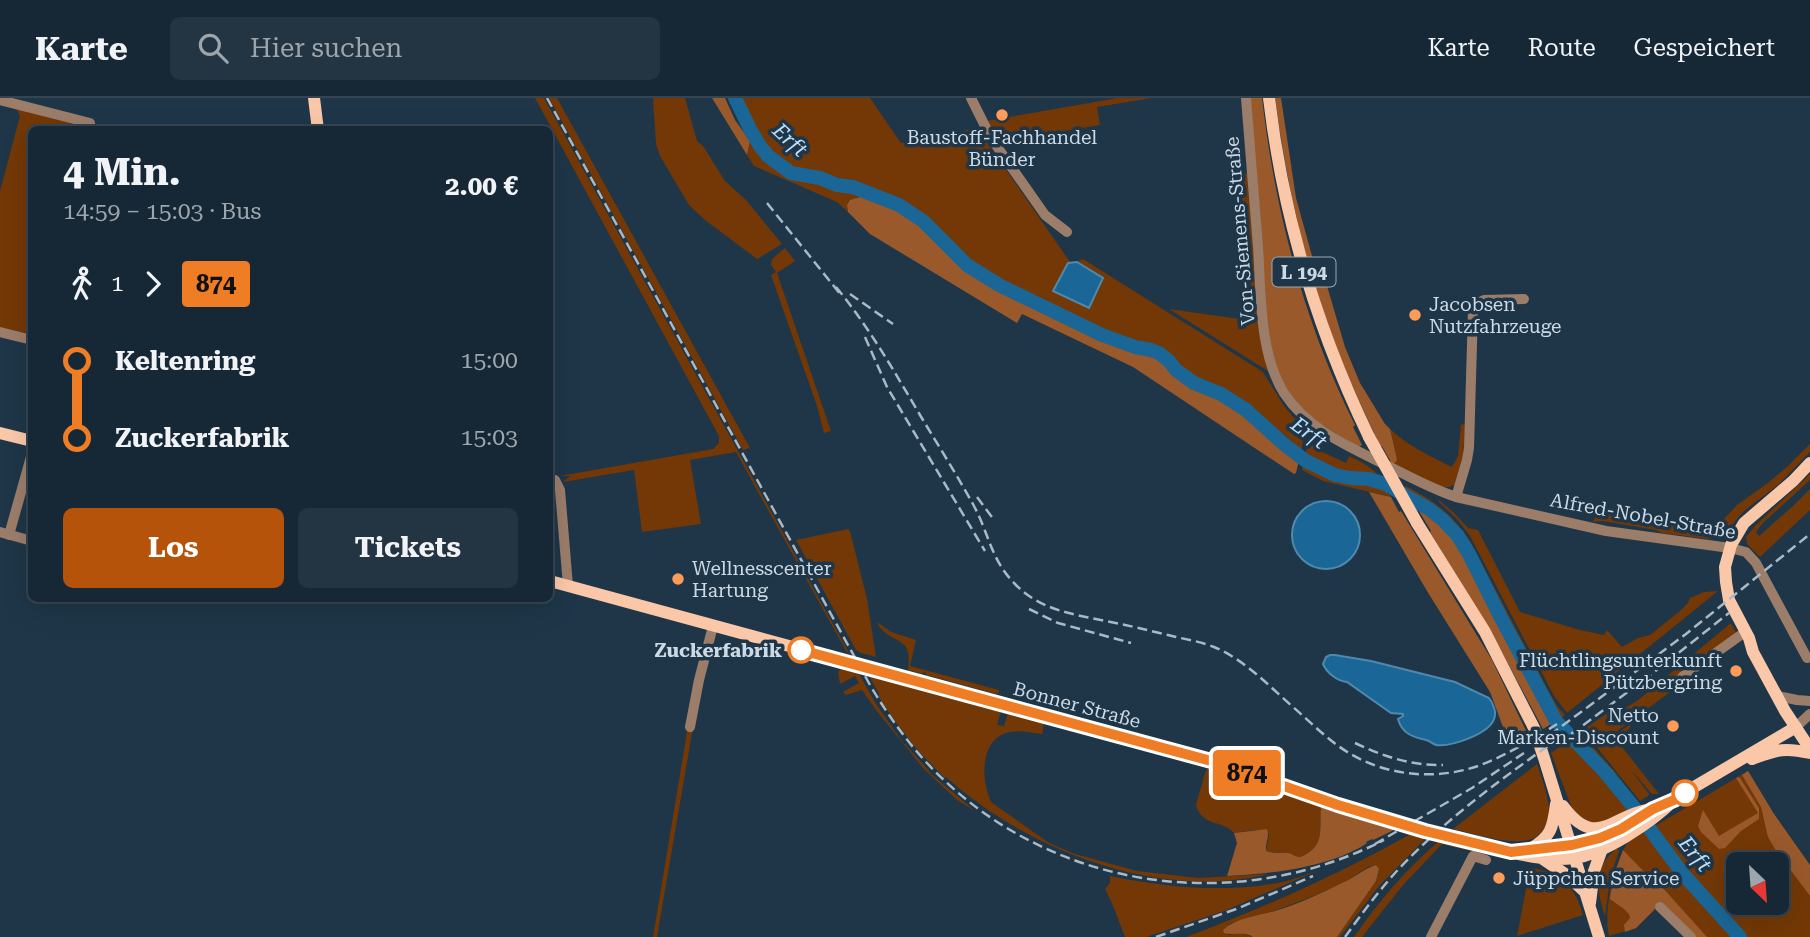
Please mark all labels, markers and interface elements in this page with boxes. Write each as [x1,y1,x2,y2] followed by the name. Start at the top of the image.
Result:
[170,17,660,80] search box
[35,29,128,68] text: Karte
[194,29,232,67] icon: search
[250,33,402,63] text: Hier suchen
[1427,34,1490,62] text: Karte
[1528,34,1596,62] text: Route
[1634,34,1775,62] text: Gespeichert
[994,107,1010,123] marker: Baustoff-Fachhandel Bünder
[767,118,812,162] water label: Erft
[907,126,1097,171] place label: Baustoff-Fachhandel Bünder
[1220,136,1260,326] street label: Von-Siemens-Straße
[63,150,181,194] text: 4 Min.
[445,171,518,201] text: 2.00 €
[63,198,261,225] text: 14:59 – 15:03 · Bus
[1272,258,1336,286] road number: L 194
[63,265,101,303] icon: walk
[134,265,172,303] icon: forward
[111,270,124,297] text: 1
[196,270,236,298] text: 874
[1429,293,1561,338] place label: Jacobsen Nutzfahrzeuge
[1407,307,1423,323] marker: Jacobsen Nutzfahrzeuge
[115,346,255,376] text: Keltenring
[461,347,518,374] text: 15:00
[1286,412,1332,454] water label: Erft
[115,423,289,453] text: Zuckerfabrik
[461,424,518,451] text: 15:03
[1548,488,1738,544] street label: Alfred-Nobel-Straße
[63,508,284,588] button: Los
[298,508,518,588] button: Tickets
[692,557,832,602] place label: Wellnesscenter Hartung
[670,571,686,587] marker: Wellnesscenter Hartung
[788,637,814,663] marker: Zuckerfabrik
[655,639,782,662] place label: Zuckerfabrik
[1519,649,1722,694] place label: Flüchtlingsunterkunft Pützbergring
[1728,663,1744,679] marker: Flüchtlingsunterkunft Pützbergring
[1011,677,1143,733] street label: Bonner Straße
[1497,704,1659,749] place label: Netto Marken-Discount
[1665,718,1681,734] marker: Netto Marken-Discount
[1207,750,1287,796] line badge: 874
[1227,759,1267,787] text: 874
[1672,780,1698,806] unlabelled marker
[1673,831,1716,876] water label: Erft
[1726,852,1788,915] north arrow
[1726,852,1789,915] map controls
[1513,867,1679,890] place label: Jüppchen Service
[1491,870,1507,886] marker: Jüppchen Service

